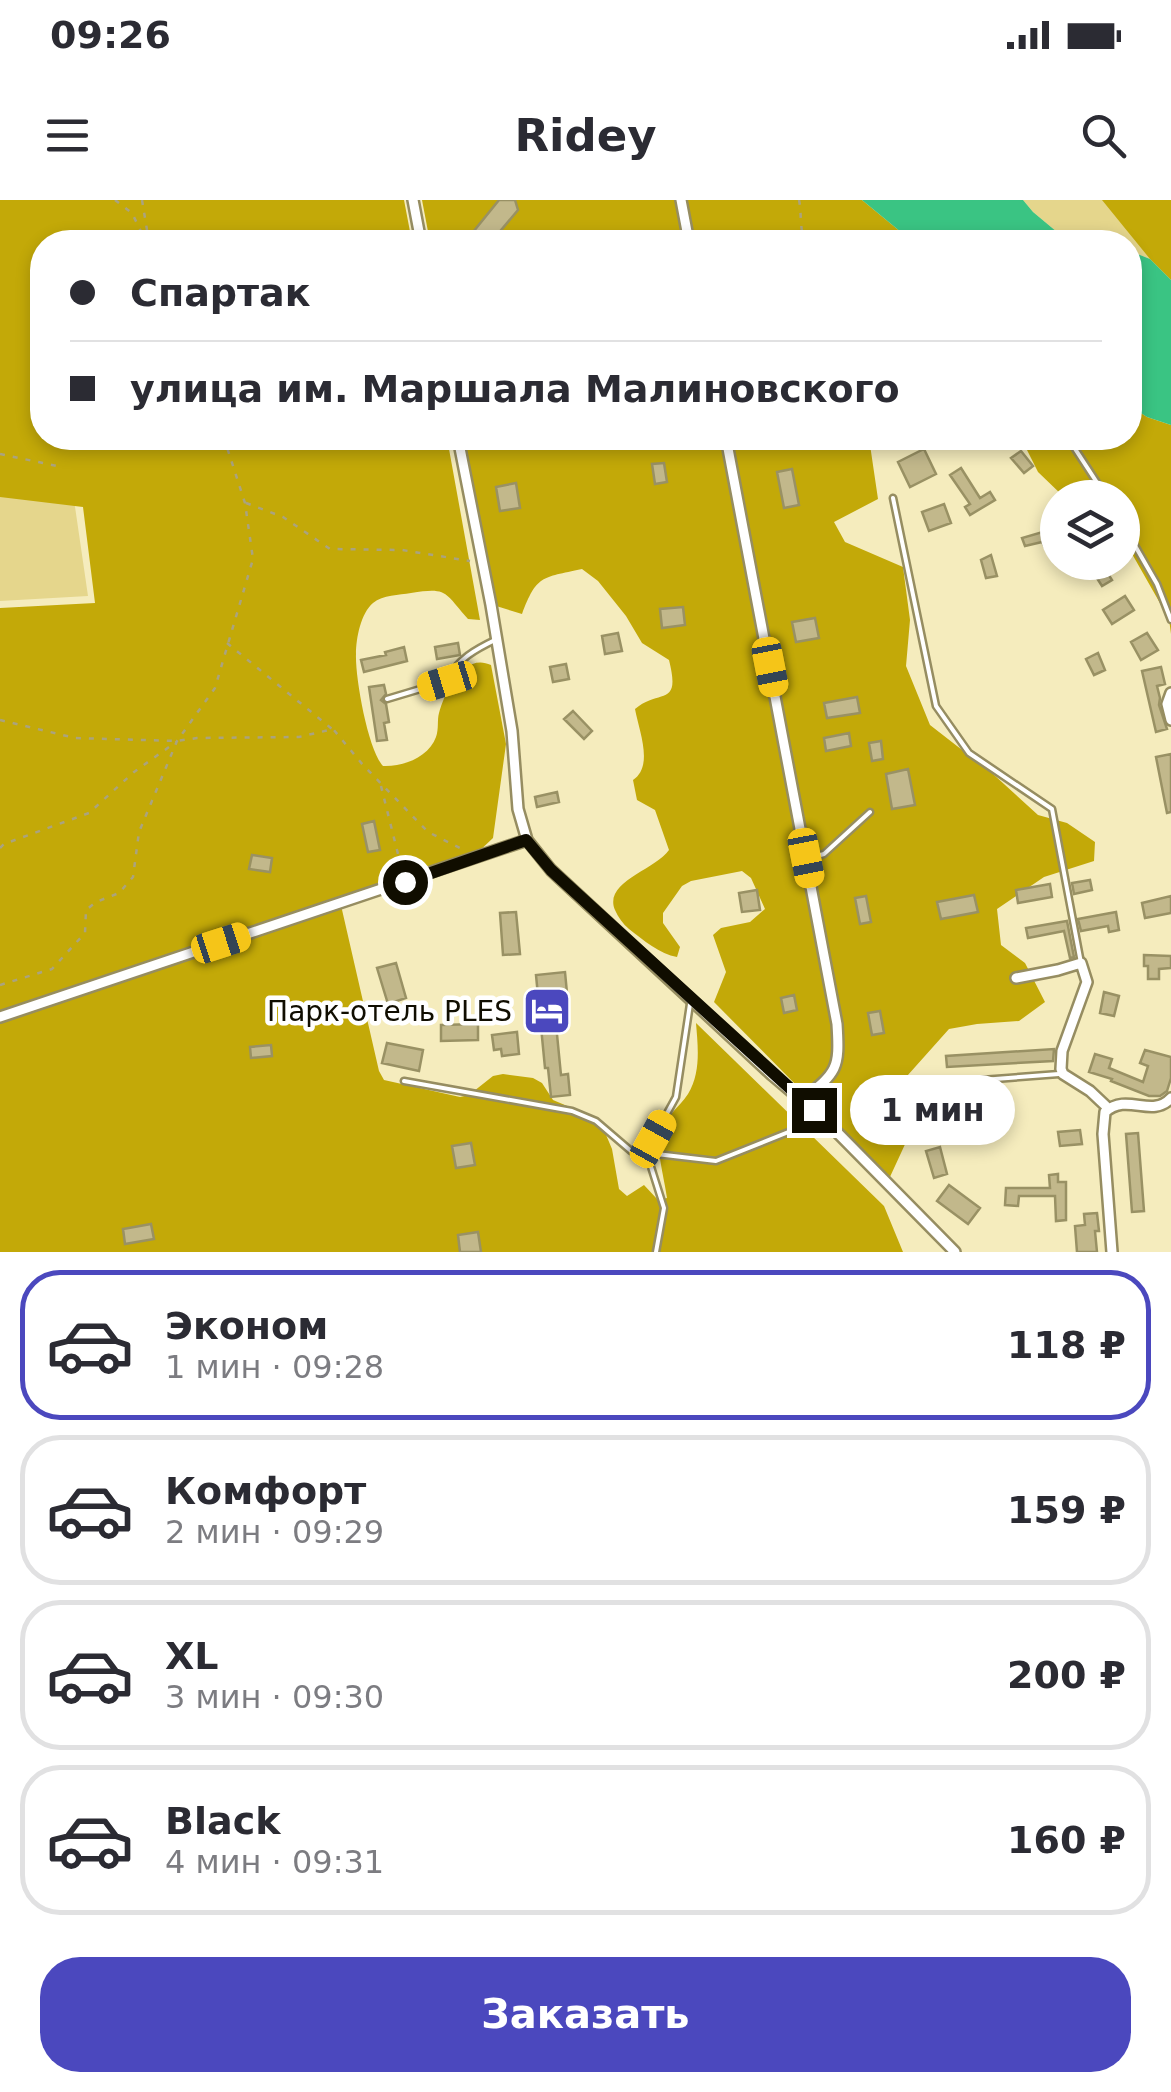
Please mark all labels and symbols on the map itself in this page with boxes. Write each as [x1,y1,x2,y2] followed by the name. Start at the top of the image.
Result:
[750,635,790,699] car
[414,658,480,704] car
[786,826,826,890] car
[383,860,428,905] route start
[188,919,254,967] car
[521,985,573,1037] hotel icon: Парк-отель PLES
[267,995,512,1028] place label: Парк-отель PLES
[849,1075,1014,1145] callout: 1 мин
[792,1088,837,1133] route end
[625,1105,681,1173] car

